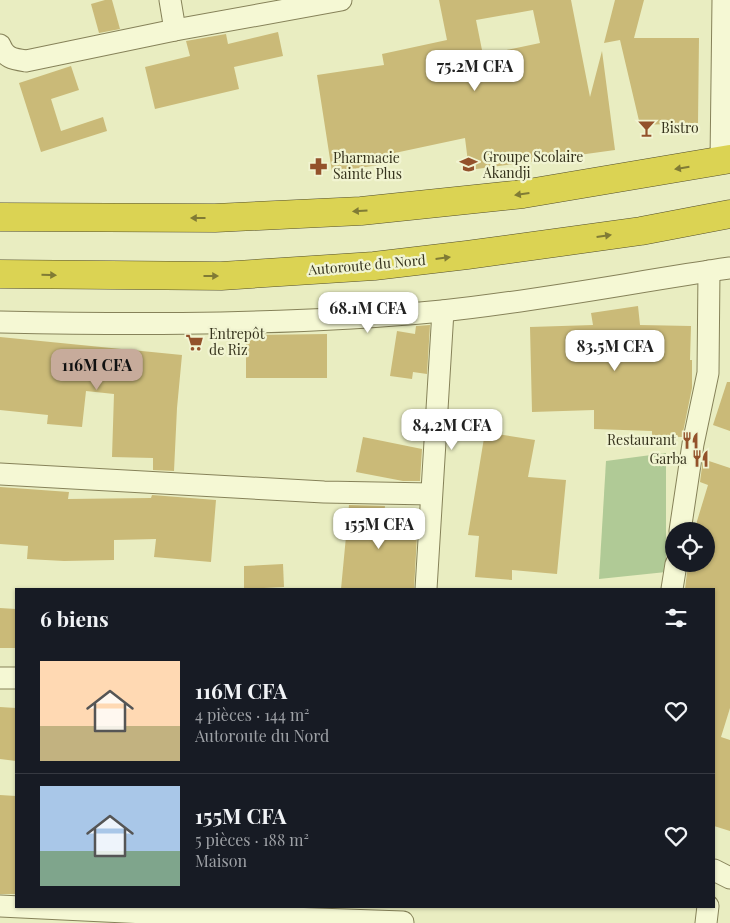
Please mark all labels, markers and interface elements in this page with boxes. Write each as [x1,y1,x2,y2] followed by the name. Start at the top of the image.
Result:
[418,49,532,92] pin: 75.2M CFA
[437,55,513,76] text: 75.2M CFA
[637,118,657,138] bar icon: Bistro
[661,118,699,137] place label: Bistro
[482,147,583,182] place label: Groupe Scolaire Akandji
[333,148,402,183] place label: Pharmacie Sainte Plus
[459,155,479,175] school or university icon: Groupe Scolaire Akandji
[309,156,329,176] pharmacy icon: Pharmacie Sainte Plus
[674,164,690,172] one-way arrow
[513,190,529,198] one-way arrow
[352,207,368,215] one-way arrow
[190,215,206,223] one-way arrow
[596,232,612,240] one-way arrow
[307,250,426,279] street label: Autoroute du Nord
[435,254,451,262] one-way arrow
[41,271,57,279] one-way arrow
[203,272,219,280] one-way arrow
[311,292,425,334] pin: 68.1M CFA
[329,297,407,318] text: 68.1M CFA
[209,324,266,359] place label: Entrepôt de Riz
[558,330,672,372] pin: 83.5M CFA
[185,332,205,352] supermarket icon: Entrepôt de Riz
[576,335,654,356] text: 83.5M CFA
[45,348,149,391] pin: 116M CFA
[62,354,132,375] text: 116M CFA
[395,408,509,451] pin: 84.2M CFA
[412,414,492,435] text: 84.2M CFA
[607,430,677,449] place label: Restaurant
[680,430,700,450] restaurant icon: Restaurant
[649,449,687,468] place label: Garba
[691,449,711,469] restaurant icon: Garba
[327,508,431,550] pin: 155M CFA
[344,513,414,534] text: 155M CFA
[665,522,715,572] map controls
[665,522,715,572] button: locate
[40,604,109,632] text: 6 biens
[662,604,690,632] icon: filters
[195,676,287,704] text: 116M CFA
[80,681,140,741] icon: home
[662,697,690,725] icon: heart
[195,704,310,725] text: 4 pièces · 144 m²
[195,725,329,746] text: Autoroute du Nord
[195,801,287,829] text: 155M CFA
[80,806,140,866] icon: home
[662,822,690,850] icon: heart
[195,829,309,850] text: 5 pièces · 188 m²
[195,850,247,871] text: Maison

